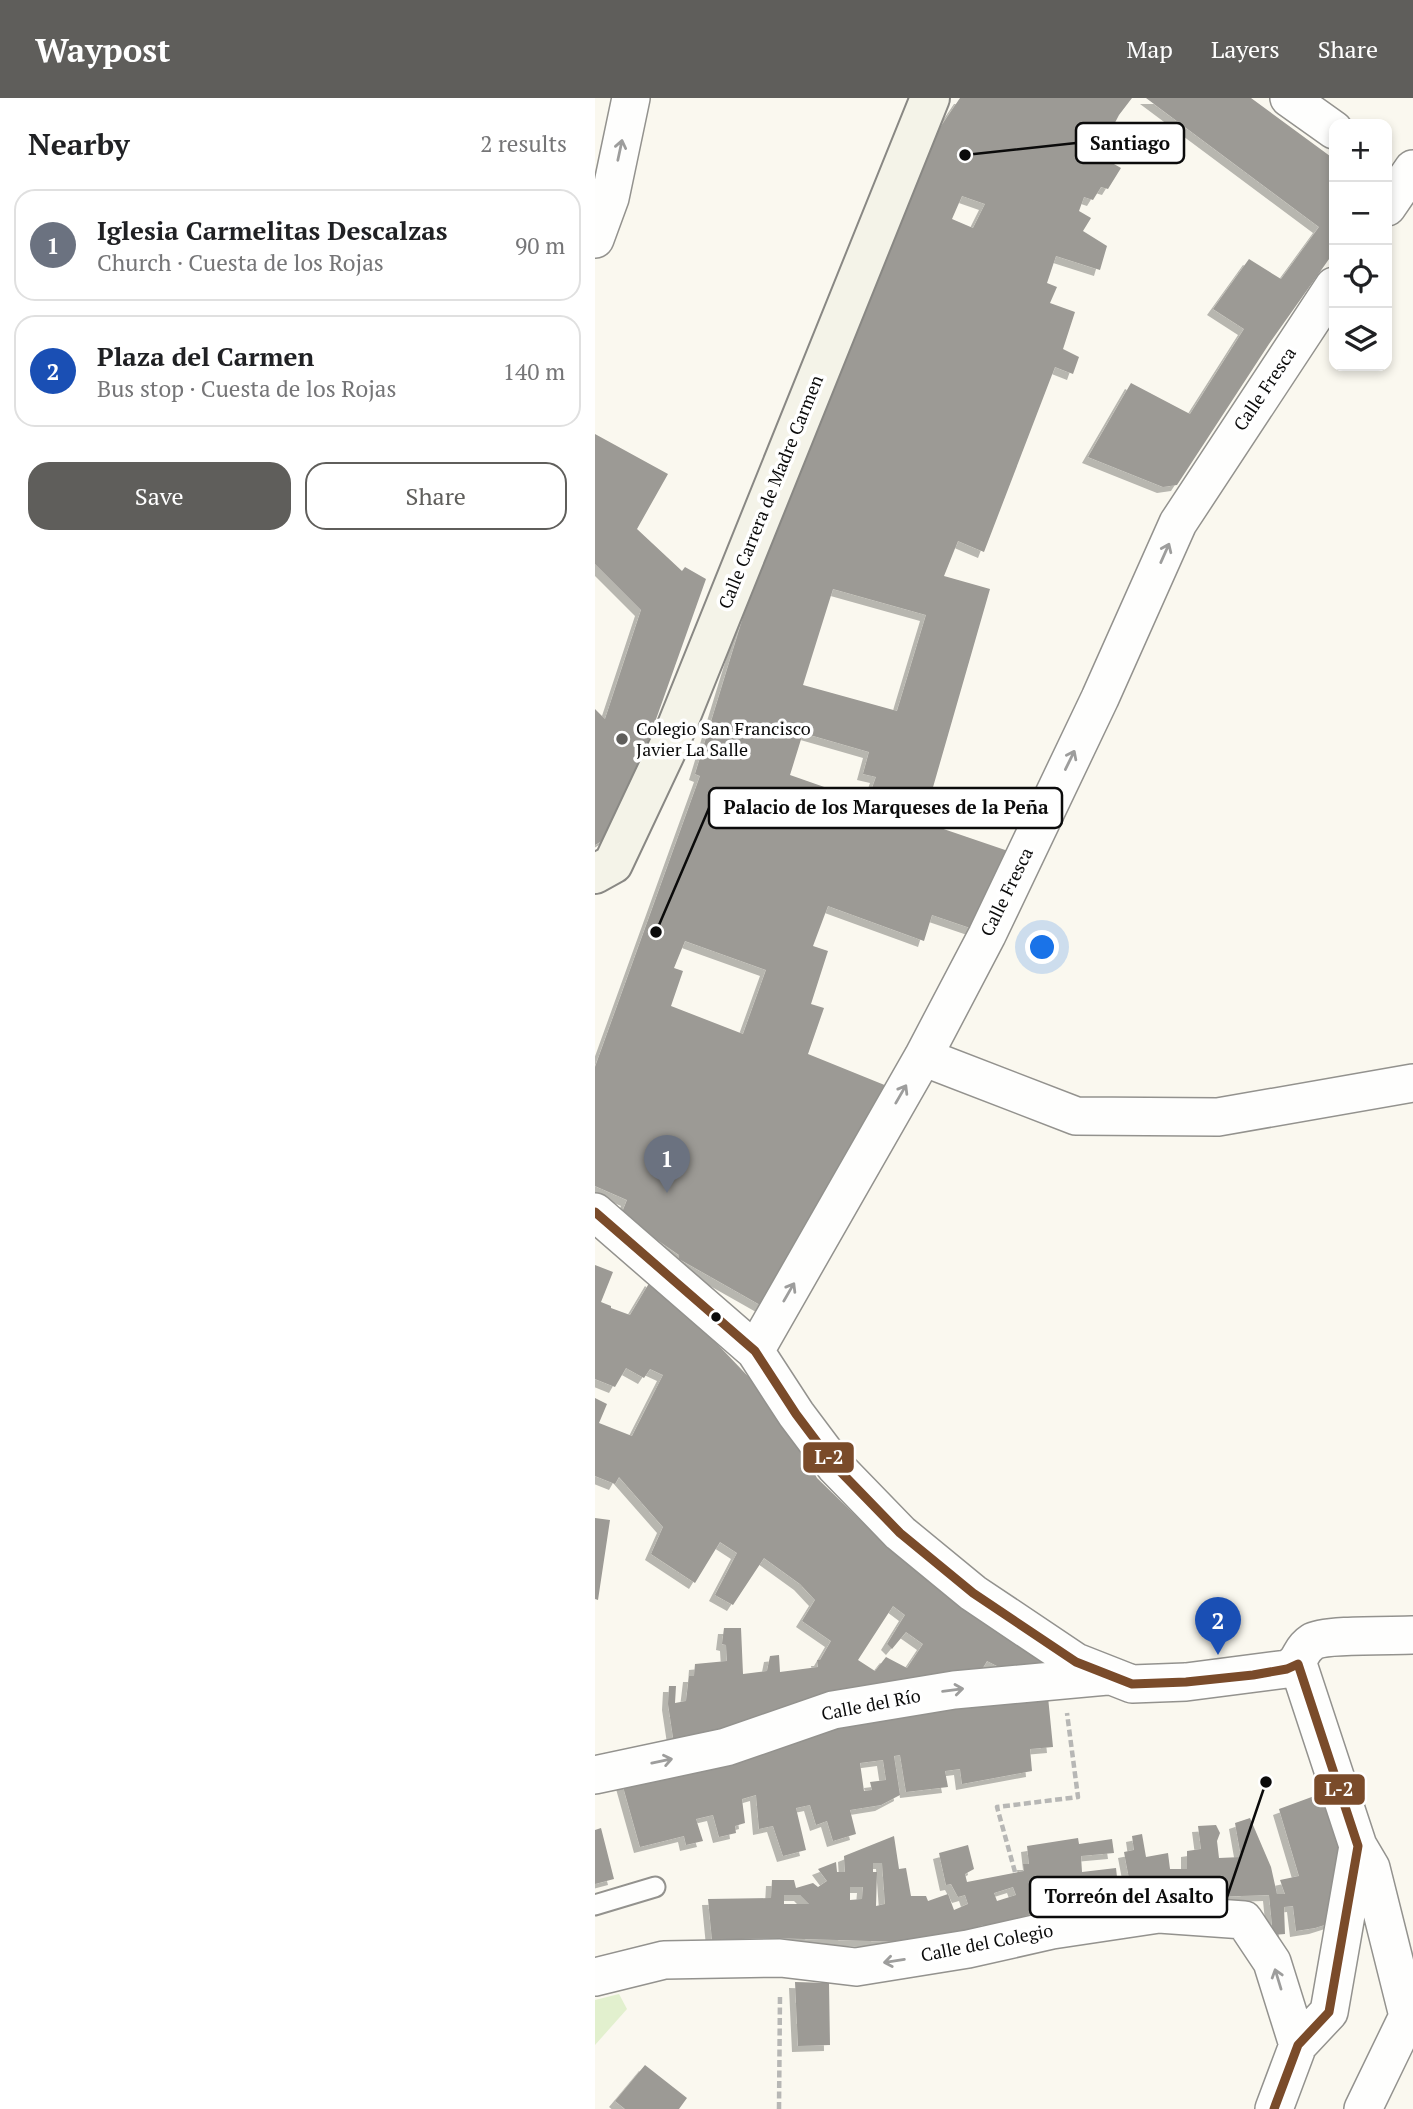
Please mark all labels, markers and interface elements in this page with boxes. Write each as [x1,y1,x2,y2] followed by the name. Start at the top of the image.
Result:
[35,28,170,71] text: Waypost
[1126,33,1173,65] text: Map
[1211,33,1280,65] text: Layers
[1318,33,1378,65] text: Share
[1329,119,1392,371] map controls
[1329,119,1392,182] button: +
[1076,123,1184,163] callout: Santiago
[28,124,130,164] text: Nearby
[480,128,567,159] text: 2 results
[1090,130,1170,155] text: Santiago
[614,139,628,162] one-way arrow
[1329,182,1392,245] button: −
[97,213,448,247] text: Iglesia Carmelitas Descalzas
[47,230,60,261] text: 1
[515,230,565,261] text: 90 m
[1329,245,1392,308] button: locate
[97,247,384,278] text: Church · Cuesta de los Rojas
[1329,308,1392,371] button: layers
[97,339,314,373] text: Plaza del Carmen
[1227,342,1301,435] street label: Calle Fresca
[47,356,60,387] text: 2
[503,356,565,387] text: 140 m
[712,371,828,612] street label: Calle Carrera de Madre Carmen
[97,373,396,404] text: Bus stop · Cuesta de los Rojas
[28,462,291,530] button: Save
[305,462,567,530] button: Share
[1159,543,1172,564] one-way arrow
[636,716,811,761] place label: Colegio San Francisco Javier La Salle
[614,731,630,747] marker: Colegio San Francisco Javier La Salle
[1064,750,1077,771] one-way arrow
[709,788,1062,828] callout: Palacio de los Marqueses de la Peña
[724,794,1049,819] text: Palacio de los Marqueses de la Peña
[974,843,1038,940] street label: Calle Fresca
[1025,930,1059,964] your location
[895,1084,908,1105] one-way arrow
[644,1135,690,1193] pin: 1
[782,1282,796,1302] one-way arrow
[709,1310,723,1324] unlabelled marker
[802,1441,855,1474] line badge: L-2
[814,1444,844,1469] text: L-2
[1195,1597,1241,1655] pin: 2
[819,1683,923,1725] street label: Calle del Río
[942,1684,964,1697] one-way arrow
[650,1753,673,1767] one-way arrow
[1313,1773,1366,1806] line badge: L-2
[1324,1776,1354,1801] text: L-2
[1030,1877,1227,1917] callout: Torreón del Asalto
[1044,1883,1214,1908] text: Torreón del Asalto
[919,1917,1055,1967] street label: Calle del Colegio
[883,1954,906,1967] one-way arrow
[1270,1969,1283,1991] one-way arrow

